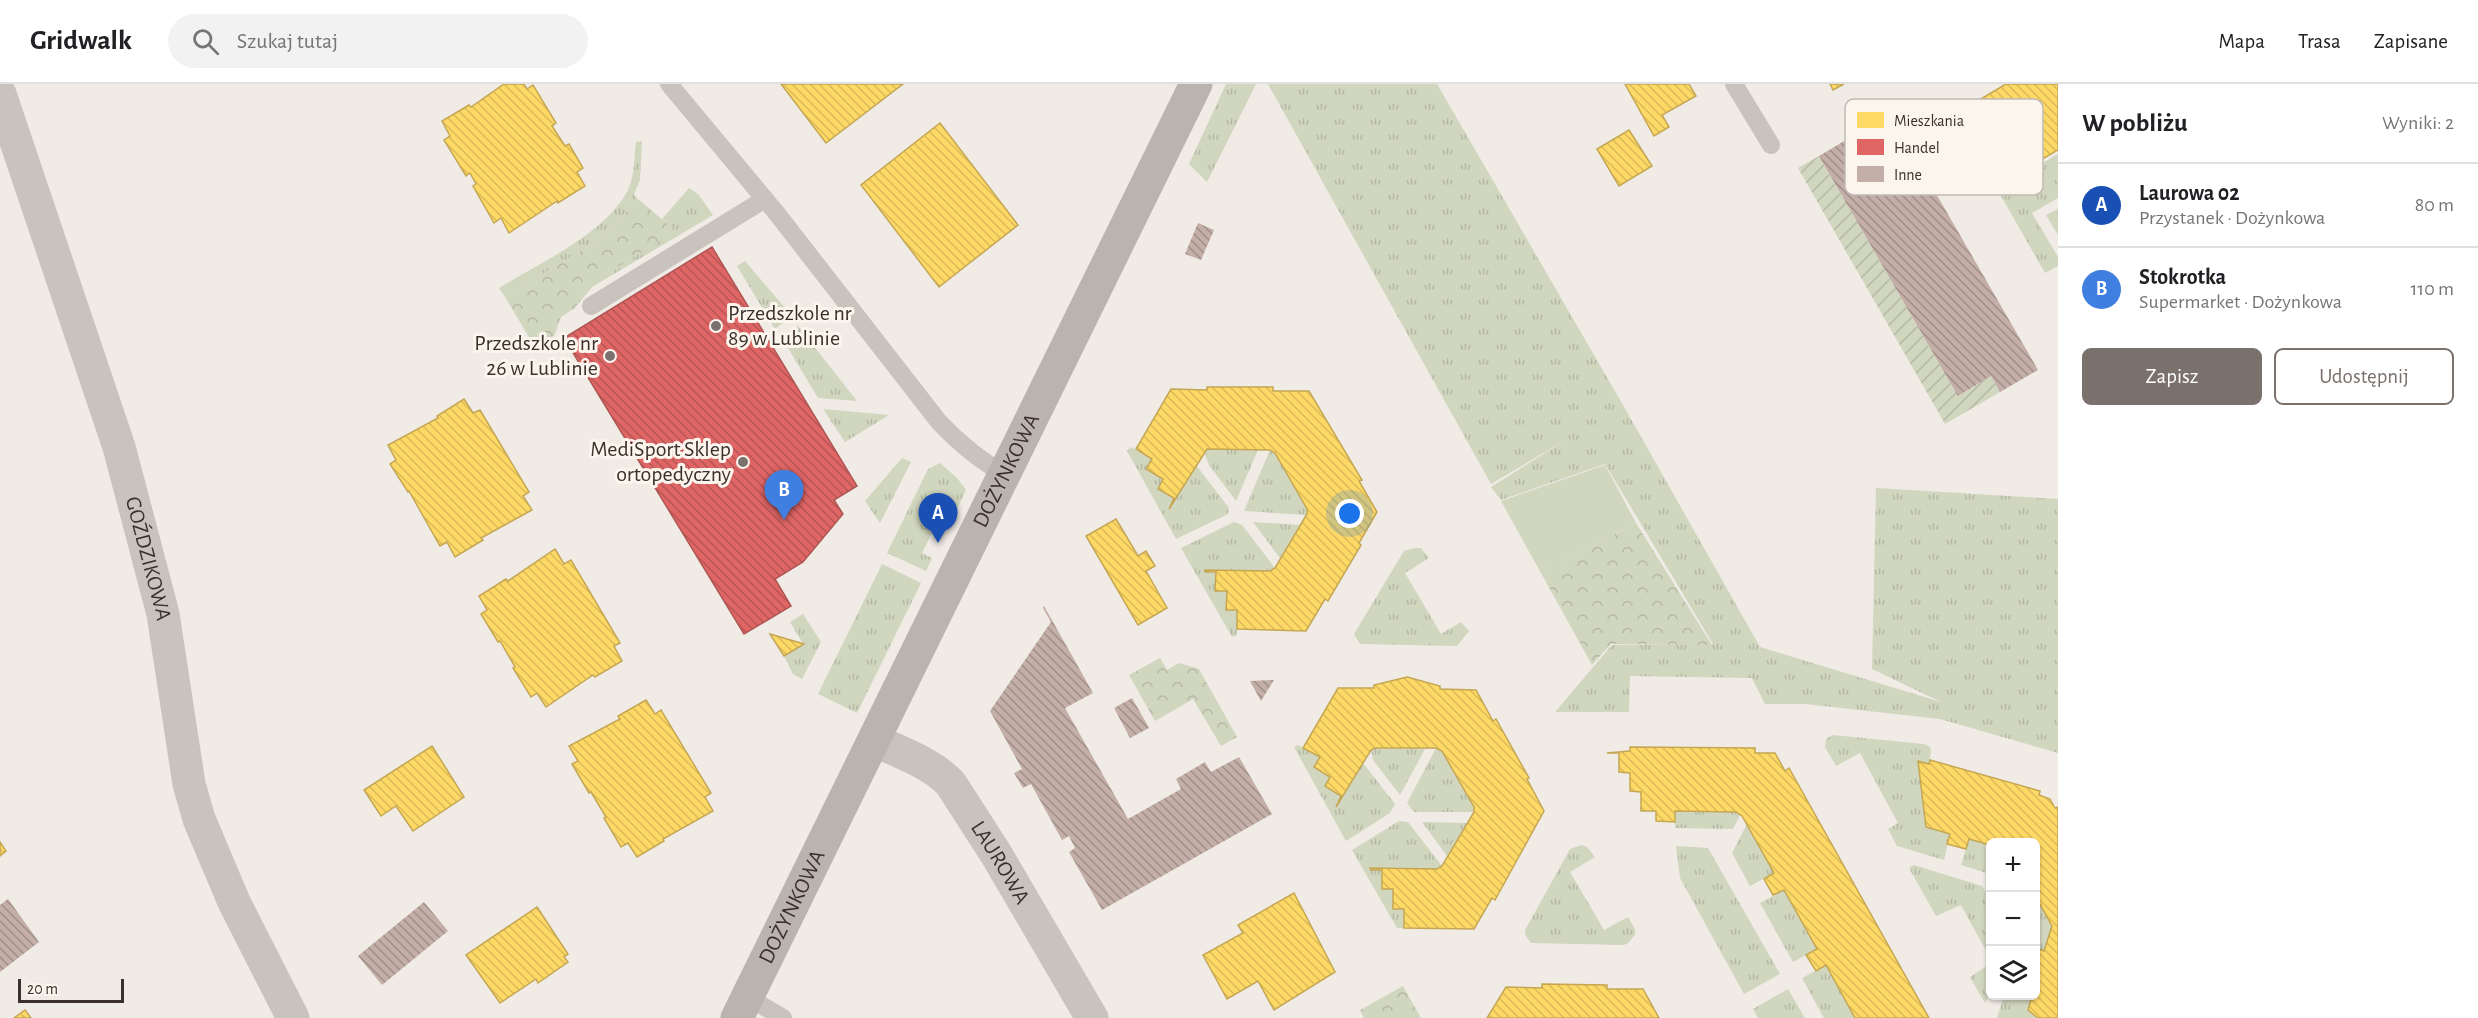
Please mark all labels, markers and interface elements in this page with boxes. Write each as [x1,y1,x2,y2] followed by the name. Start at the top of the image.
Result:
[168,14,588,68] search box
[189,25,222,58] icon: search
[30,27,132,55] text: Gridwalk
[237,30,338,52] text: Szukaj tutaj
[2219,31,2265,52] text: Mapa
[2298,31,2341,52] text: Trasa
[2374,31,2448,52] text: Zapisane
[1845,99,2043,195] legend
[2082,110,2188,136] text: W pobliżu
[1894,113,1964,129] text: Mieszkania
[2382,113,2454,133] text: Wyniki: 2
[1894,140,1940,156] text: Handel
[1894,167,1922,183] text: Inne
[2139,182,2240,204] text: Laurowa 02
[2096,195,2108,215] text: A
[2415,195,2454,215] text: 80 m
[2139,208,2325,228] text: Przystanek · Dożynkowa
[2139,266,2226,288] text: Stokrotka
[2096,279,2107,299] text: B
[2410,279,2454,299] text: 110 m
[2139,292,2342,312] text: Supermarket · Dożynkowa
[728,302,852,349] place label: Przedszkole nr 89 w Lublinie
[709,319,723,333] marker: Przedszkole nr 89 w Lublinie
[474,332,598,379] place label: Przedszkole nr 26 w Lublinie
[2082,348,2262,405] button: Zapisz
[2274,348,2454,405] button: Udostępnij
[603,349,617,363] marker: Przedszkole nr 26 w Lublinie
[969,410,1043,531] street label: DOŻYNKOWA
[590,438,732,485] place label: MediSport Sklep ortopedyczny
[736,455,750,469] marker: MediSport Sklep ortopedyczny
[764,470,804,520] pin: B
[122,494,175,622] street label: GOŹDZIKOWA
[918,494,958,543] pin: A
[1335,499,1364,528] your location
[967,817,1034,908] street label: LAUROWA
[1986,838,2040,1000] map controls
[1986,838,2040,892] button: +
[755,846,829,967] street label: DOŻYNKOWA
[1986,892,2040,946] button: −
[1986,946,2040,1000] button: layers
[18,976,124,1004] scale bar
[27,981,58,997] text: 20 m

